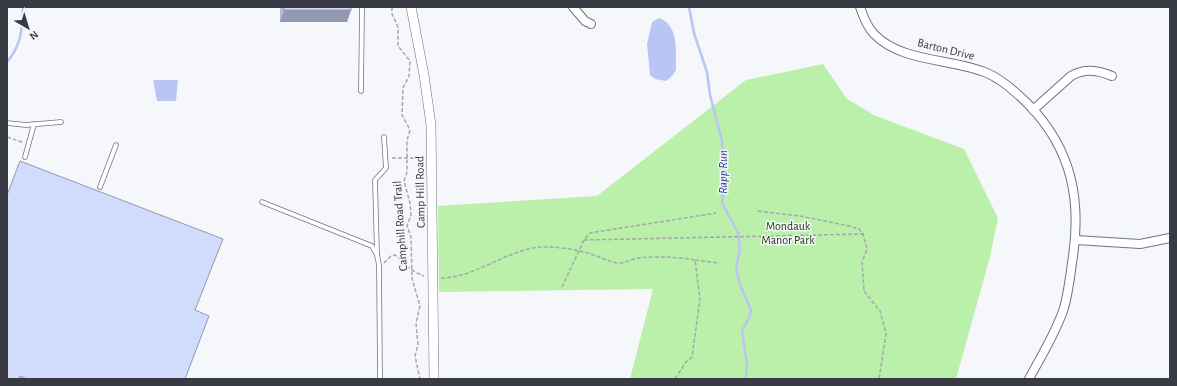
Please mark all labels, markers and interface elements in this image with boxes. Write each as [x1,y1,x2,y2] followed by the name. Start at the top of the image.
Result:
[8,8,48,48] north arrow
[27,29,40,42] text: N
[916,36,976,62] street label: Barton Drive
[717,150,730,194] water label: Rapp Run
[413,156,427,228] street label: Camp Hill Road
[391,180,409,272] street label: Camphill Road Trail
[761,220,815,246] park label: Mondauk Manor Park

